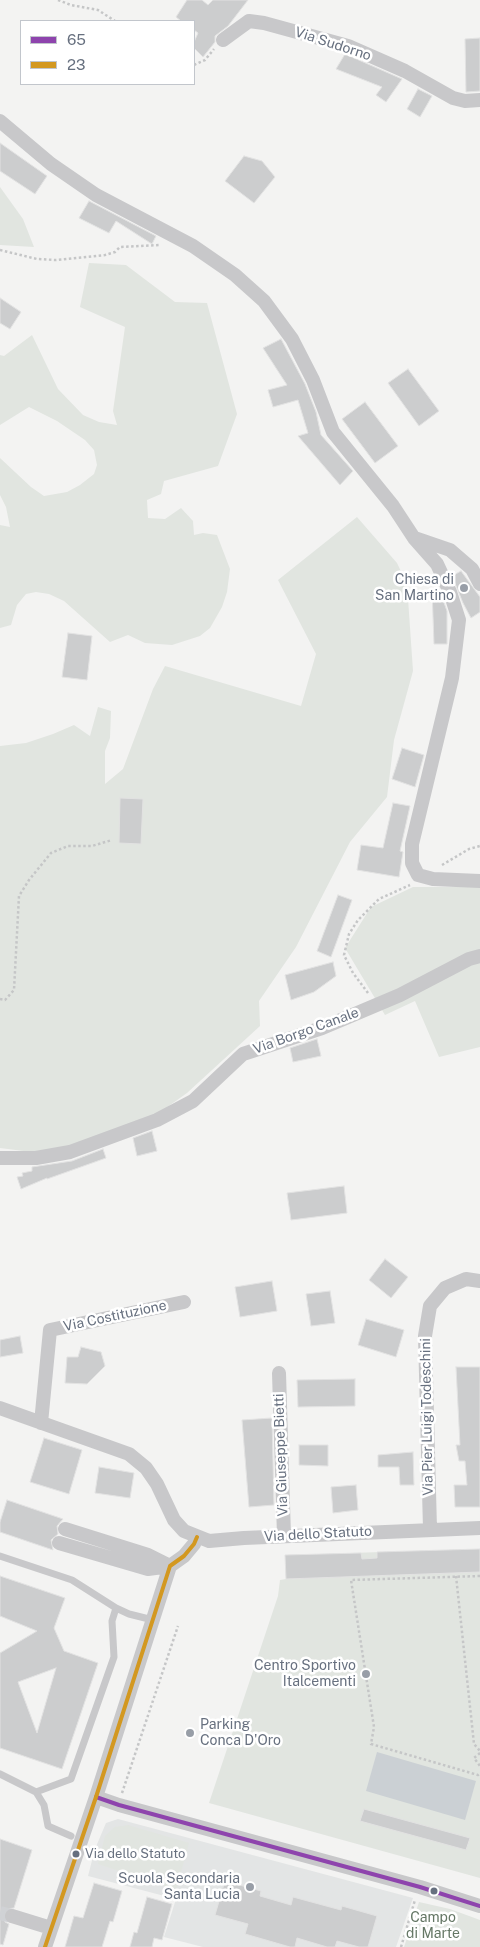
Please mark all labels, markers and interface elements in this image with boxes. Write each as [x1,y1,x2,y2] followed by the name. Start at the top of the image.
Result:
[20,20,195,85] legend
[293,24,373,64] street label: Via Sudorno
[67,31,86,48] text: 65
[67,56,85,73] text: 23
[375,572,454,604] place label: Chiesa di San Martino
[458,582,470,594] marker: Chiesa di San Martino
[251,1004,361,1058] street label: Via Borgo Canale
[62,1297,168,1335] street label: Via Costituzione
[417,1338,437,1496] street label: Via Pier Luigi Todeschini
[270,1393,292,1517] street label: Via Giuseppe Bietti
[264,1523,372,1545] street label: Via dello Statuto
[254,1658,356,1690] place label: Centro Sportivo Italcementi
[360,1668,372,1680] marker: Centro Sportivo Italcementi
[200,1717,281,1750] place label: Parking Conca D'Oro
[184,1727,196,1739] marker: Parking Conca D'Oro
[85,1846,185,1862] place label: Via dello Statuto
[71,1849,81,1859] marker: Via dello Statuto
[118,1871,240,1904] place label: Scuola Secondaria Santa Lucia
[244,1881,256,1893] marker: Scuola Secondaria Santa Lucia
[429,1886,439,1896] unlabelled marker
[406,1910,460,1942] park label: Campo di Marte

